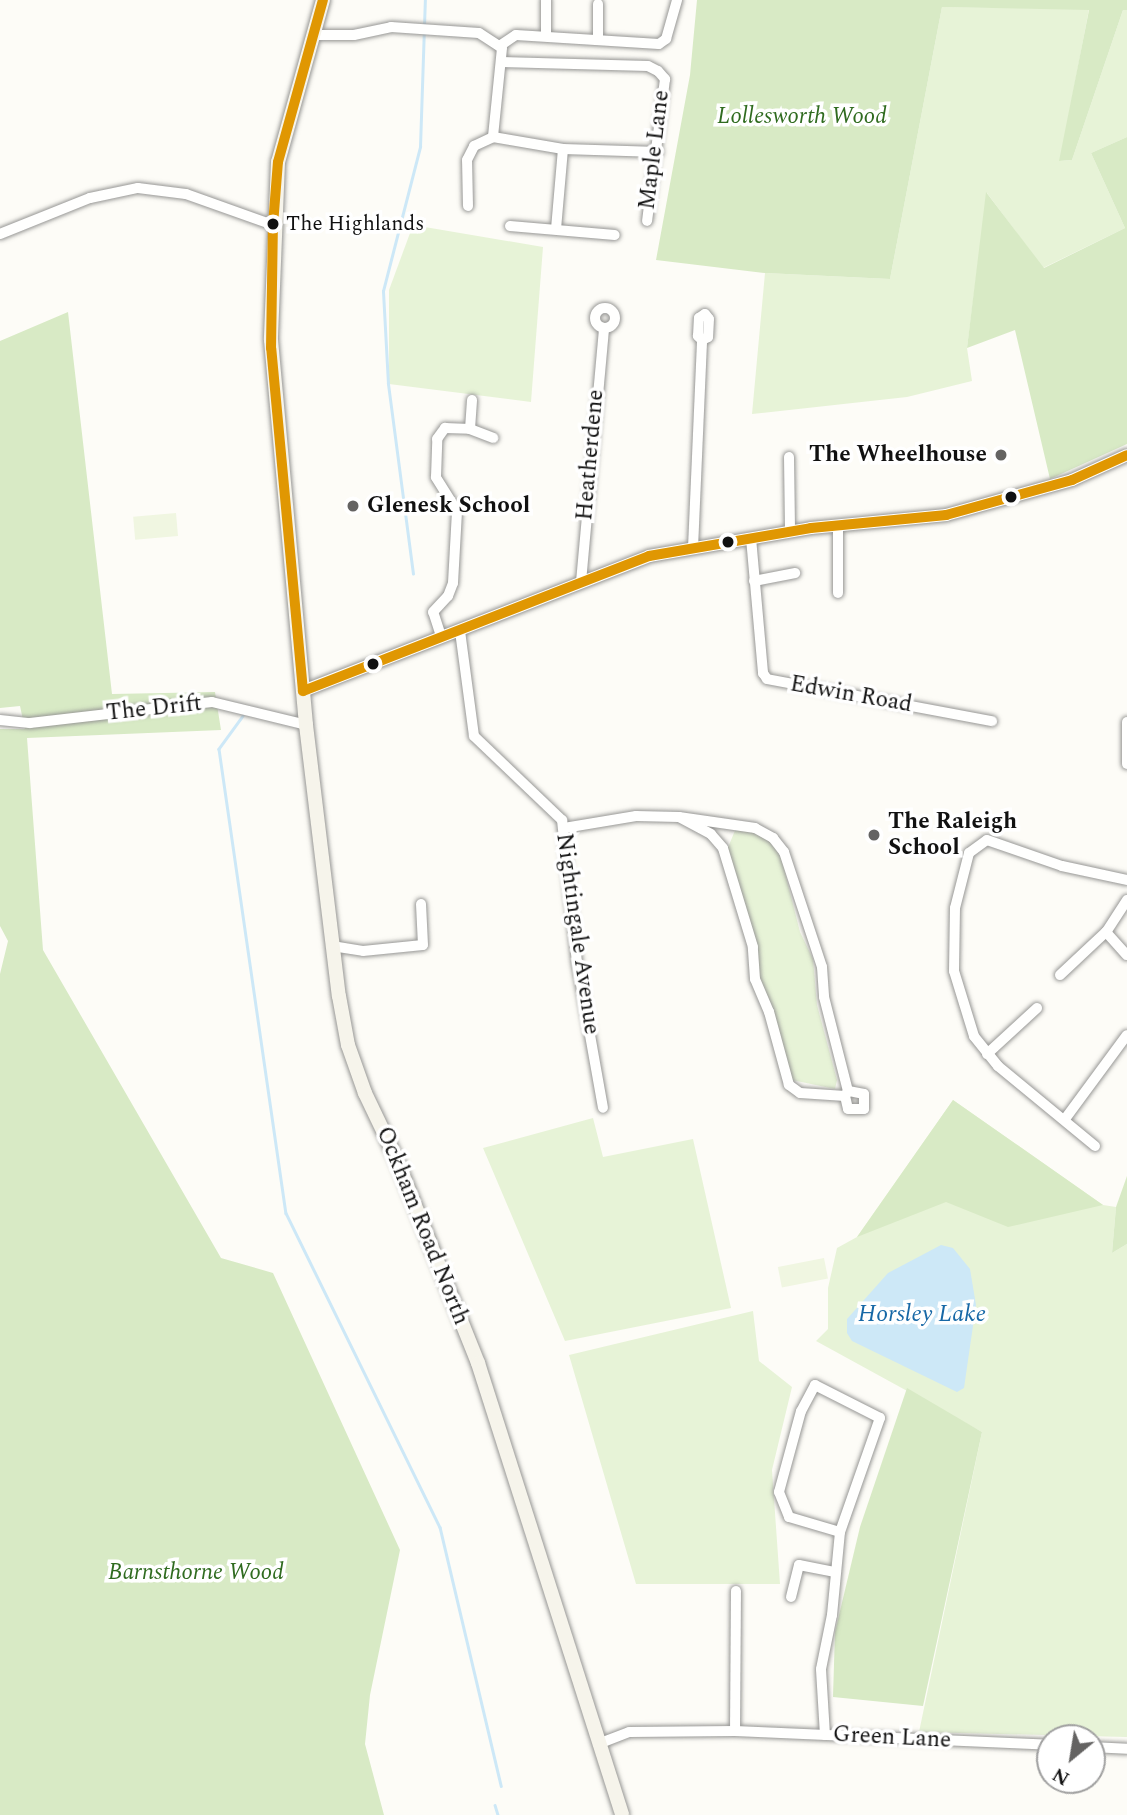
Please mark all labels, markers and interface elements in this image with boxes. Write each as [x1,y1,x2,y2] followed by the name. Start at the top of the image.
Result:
[634,89,676,211] street label: Maple Lane
[717,103,887,131] park label: Lollesworth Wood
[286,211,424,237] place label: The Highlands
[266,217,280,231] marker: The Highlands
[572,388,610,522] street label: Heatherdene
[809,441,987,469] place label: The Wheelhouse
[993,447,1009,463] marker: The Wheelhouse
[1004,490,1018,504] unlabelled marker
[367,492,530,520] place label: Glenesk School
[345,498,361,514] marker: Glenesk School
[721,535,735,549] unlabelled marker
[366,657,380,671] unlabelled marker
[788,671,914,719] street label: Edwin Road
[105,690,203,728] street label: The Drift
[888,808,1017,862] place label: The Raleigh School
[866,827,882,843] marker: The Raleigh School
[549,832,605,1036] street label: Nightingale Avenue
[370,1123,474,1329] street label: Ockham Road North
[858,1301,986,1329] water label: Horsley Lake
[108,1559,284,1587] park label: Barnsthorne Wood
[832,1721,952,1755] street label: Green Lane
[1036,1724,1106,1794] north arrow
[1047,1759,1075,1792] text: N

